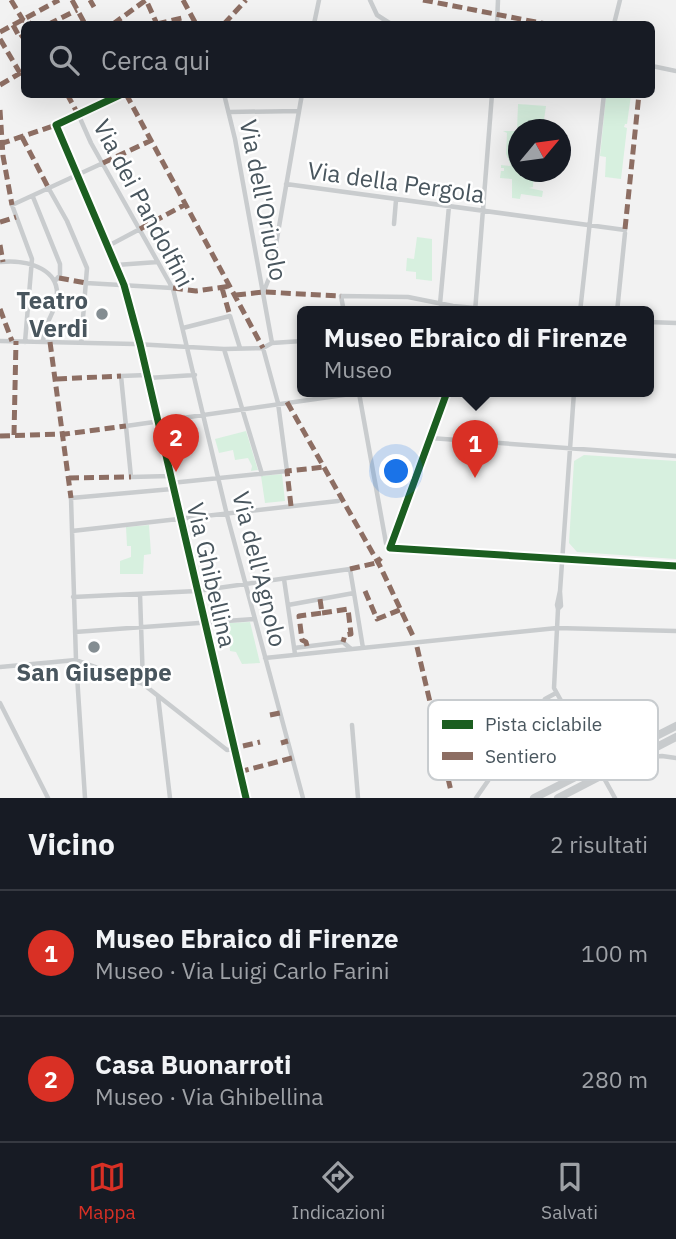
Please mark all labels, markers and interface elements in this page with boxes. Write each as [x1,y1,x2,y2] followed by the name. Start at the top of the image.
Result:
[21,21,655,98] search box
[45,41,83,79] icon: search
[101,43,210,77] text: Cerca qui
[86,113,202,293] street label: Via dei Pandolfini
[233,117,295,283] street label: Via dell'Oriuolo
[508,119,571,182] north arrow
[305,154,487,210] street label: Via della Pergola
[16,284,88,344] place label: Teatro Verdi
[94,306,110,322] marker: Teatro Verdi
[297,306,654,397] popup
[324,320,627,354] text: Museo Ebraico di Firenze
[324,354,392,384] text: Museo
[153,414,199,472] pin: 2
[452,420,498,478] pin: 1
[379,454,413,488] your location
[225,488,295,650] street label: Via dell'Agnolo
[180,499,244,651] street label: Via Ghibellina
[86,639,102,655] marker: San Giuseppe
[16,656,172,688] place label: San Giuseppe
[428,700,658,780] legend
[485,712,602,736] text: Pista ciclabile
[485,744,557,768] text: Sentiero
[28,824,115,863] text: Vicino
[550,829,648,859] text: 2 risultati
[95,921,399,955] text: Museo Ebraico di Firenze
[44,938,58,968] text: 1
[581,938,648,968] text: 100 m
[95,955,390,985] text: Museo · Via Luigi Carlo Farini
[95,1047,291,1081] text: Casa Buonarroti
[44,1064,58,1094] text: 2
[581,1064,648,1094] text: 280 m
[95,1081,324,1111] text: Museo · Via Ghibellina
[78,1158,136,1224] tab: Mappa
[292,1158,385,1224] tab: Indicazioni
[541,1158,598,1224] tab: Salvati

